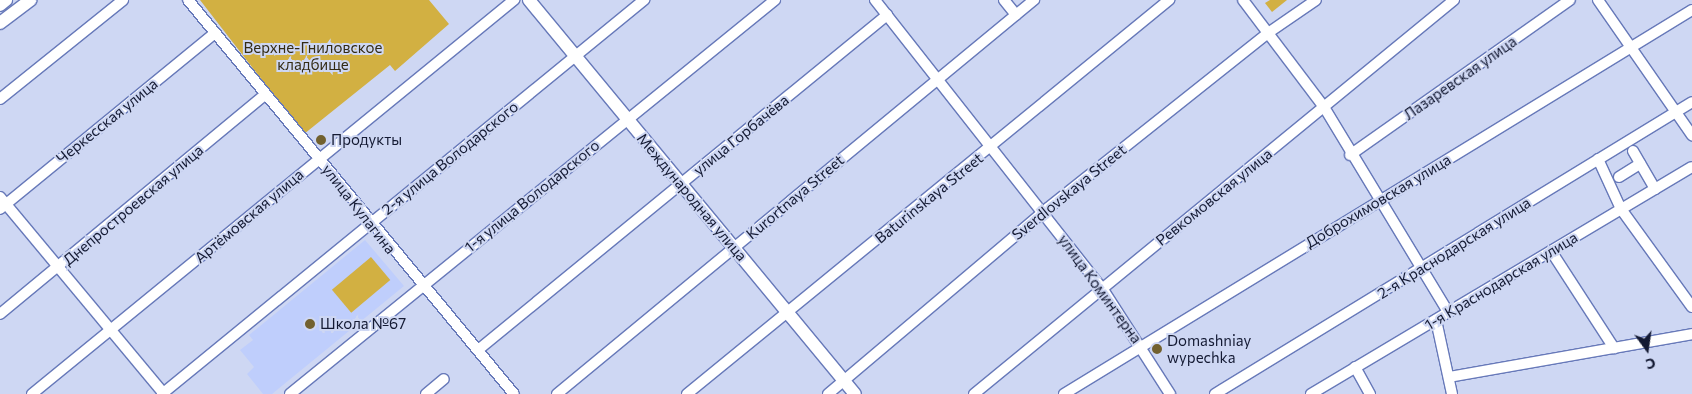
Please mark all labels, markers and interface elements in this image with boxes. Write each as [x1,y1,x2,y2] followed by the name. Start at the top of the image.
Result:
[1400,32,1520,124] street label: Лазаревская улица
[244,38,382,73] park label: Верхне-Гниловское кладбище
[53,75,161,167] street label: Черкесская улица
[690,91,792,179] street label: улица Горбачёва
[378,97,522,219] street label: 2-я улица Володарского
[633,129,751,265] street label: Международная улица
[331,131,402,149] place label: Продукты
[315,134,327,146] marker: Продукты
[461,136,603,256] street label: 1-я улица Володарского
[1008,140,1130,244] street label: Sverdlovskaya Street
[59,141,207,269] street label: Днепростроевская улица
[1152,145,1276,249] street label: Ревкомовская улица
[871,149,987,247] street label: Baturinskaya Street
[1302,150,1454,252] street label: Доброхимовская улица
[742,151,848,243] street label: Kurortnaya Street
[318,161,400,257] street label: улица Кулагина
[191,165,307,267] street label: Артёмовская улица
[1374,193,1534,303] street label: 2-я Краснодарская улица
[1421,228,1581,334] street label: 1-я Краснодарская улица
[1054,231,1146,347] street label: улица Коминтерна
[320,315,406,333] place label: Школа №67
[304,318,316,330] marker: Школа №67
[1622,324,1672,374] north arrow
[1167,331,1251,366] place label: Domashniay wypechka
[1151,343,1163,355] marker: Domashniay wypechka
[1644,355,1657,373] text: С

